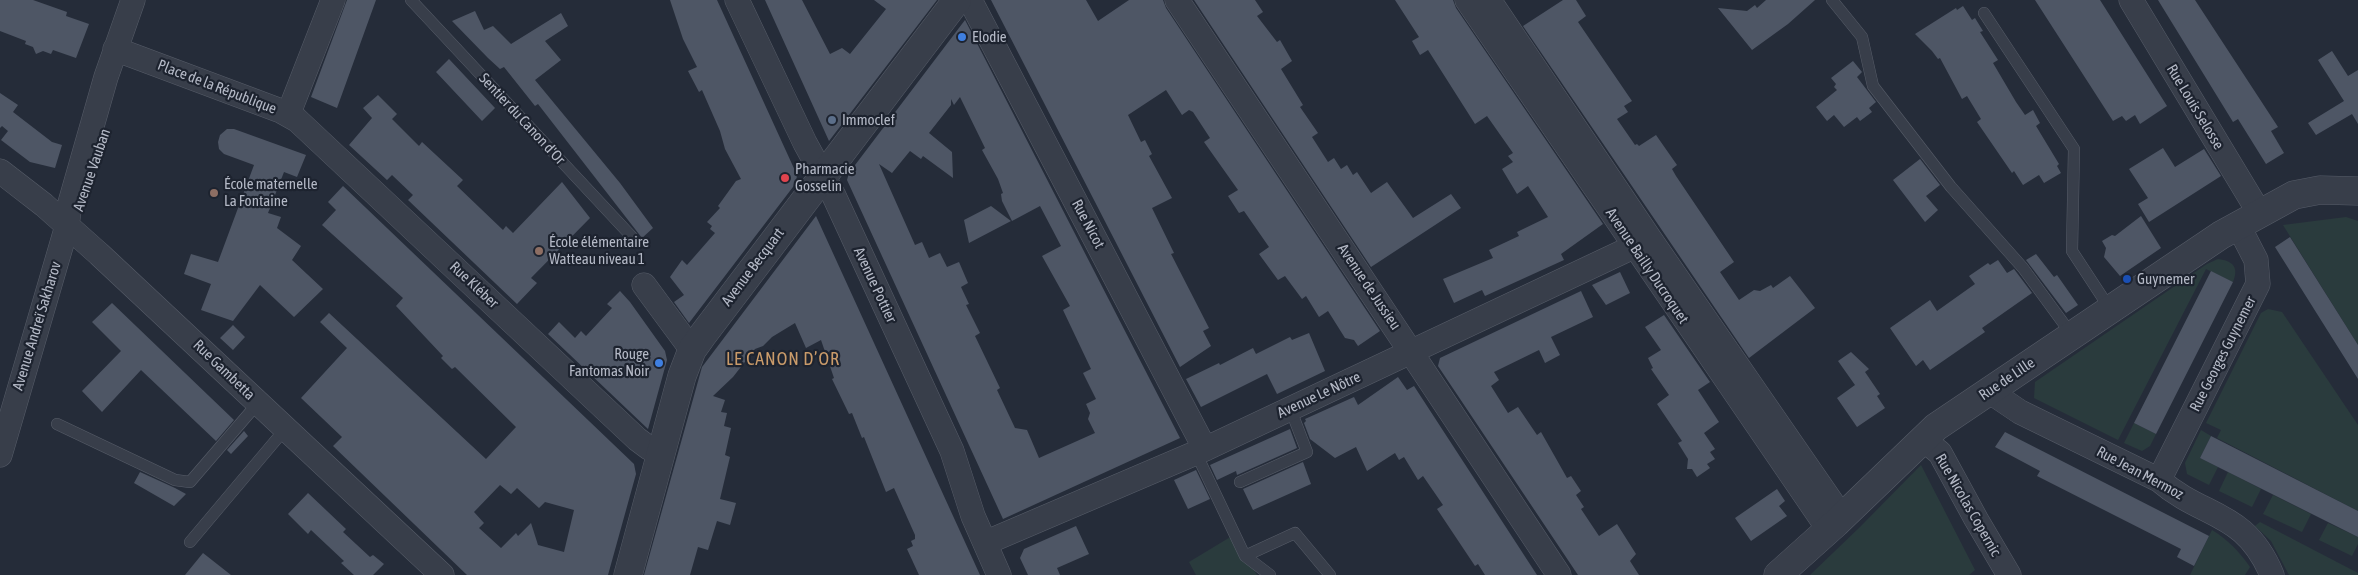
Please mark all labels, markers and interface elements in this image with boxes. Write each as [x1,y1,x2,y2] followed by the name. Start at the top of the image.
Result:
[972,28,1007,46] place label: Elodie
[956,31,968,43] marker: Elodie
[155,56,279,118] street label: Place de la République
[2163,61,2227,153] street label: Rue Louis Selosse
[475,70,569,168] street label: Sentier du Canon d'Or
[842,111,895,129] place label: Immoclef
[826,114,838,126] marker: Immoclef
[69,126,115,214] street label: Avenue Vauban
[795,160,855,195] place label: Pharmacie Gosselin
[779,172,791,184] marker: Pharmacie Gosselin
[224,175,318,210] place label: École maternelle La Fontaine
[208,187,220,199] marker: École maternelle La Fontaine
[1068,196,1108,252] street label: Rue Nicot
[1602,205,1692,327] street label: Avenue Bailly Ducroquet
[718,224,788,310] street label: Avenue Becquart
[549,233,649,268] place label: École élémentaire Watteau niveau 1
[1334,241,1404,333] street label: Avenue de Jussieu
[850,244,900,326] street label: Avenue Pottier
[533,245,545,257] marker: École élémentaire Watteau niveau 1
[446,258,502,312] street label: Rue Kléber
[9,259,65,393] street label: Avenue Andreï Sakharov
[2137,270,2194,288] place label: Guynemer
[2121,273,2133,285] marker: Guynemer
[2186,293,2260,415] street label: Rue Georges Guynemer
[189,336,259,404] street label: Rue Gambetta
[569,345,649,380] place label: Rouge Fantomas Noir
[724,348,842,370] district label: LE CANON D’OR
[1976,354,2038,404] street label: Rue de Lille
[653,357,665,369] marker: Rouge Fantomas Noir
[1275,368,1363,422] street label: Avenue Le Nôtre
[2093,443,2187,503] street label: Rue Jean Mermoz
[1931,451,2005,559] street label: Rue Nicolas Copernic

